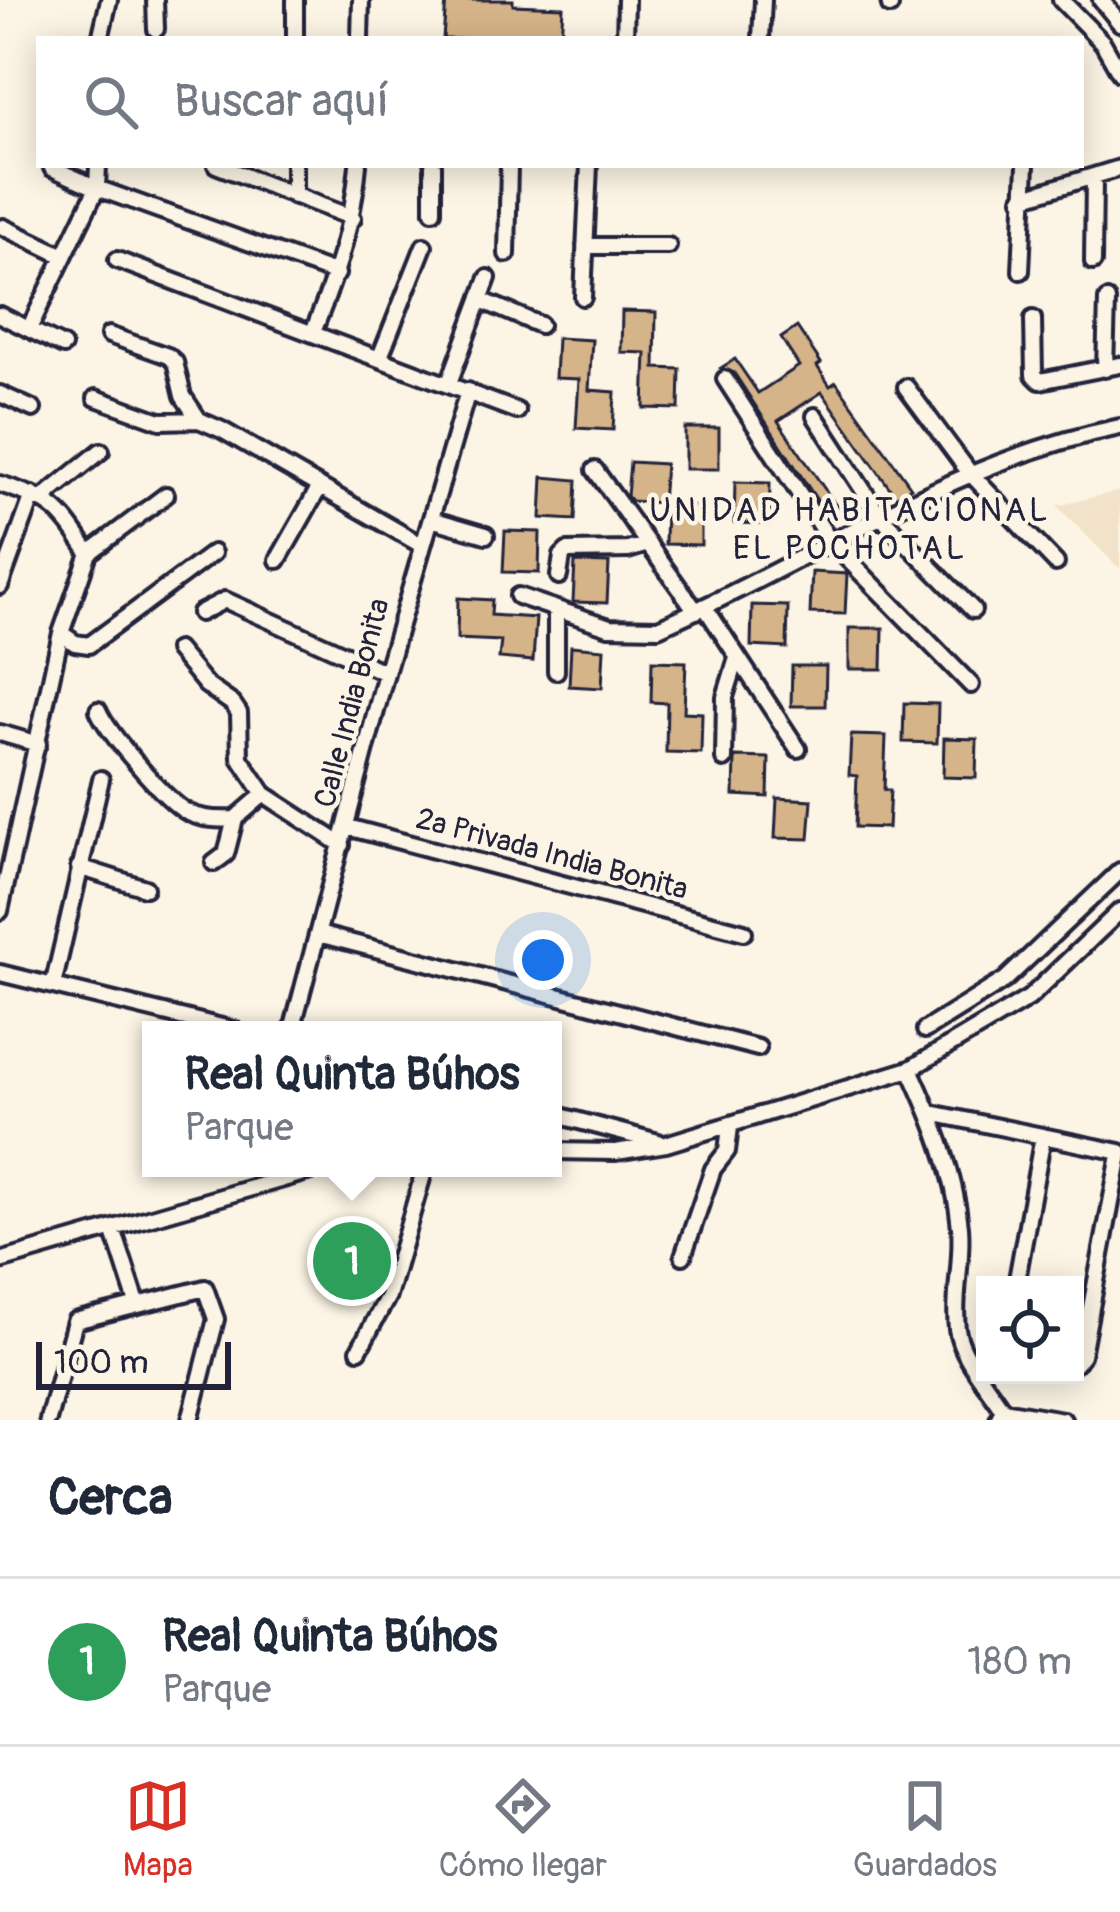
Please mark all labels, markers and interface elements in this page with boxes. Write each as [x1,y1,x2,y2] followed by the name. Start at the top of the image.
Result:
[36,36,1084,168] search box
[78,69,144,135] icon: search
[174,74,389,130] text: Buscar aquí
[649,490,1051,569] district label: UNIDAD HABITACIONAL EL POCHOTAL
[306,594,398,812] street label: Calle India Bonita
[412,800,692,908] street label: 2a Privada India Bonita
[513,930,573,990] your location
[142,1021,562,1177] popup
[184,1047,520,1103] text: Real Quinta Búhos
[184,1103,293,1152] text: Parque
[313,1216,391,1306] pin: 1
[976,1276,1084,1384] map controls
[976,1276,1084,1384] button: locate
[36,1336,231,1389] scale bar
[54,1342,148,1383] text: 100 m
[48,1466,172,1530] text: Cerca
[162,1609,497,1665] text: Real Quinta Búhos
[79,1637,95,1686] text: 1
[967,1637,1072,1686] text: 180 m
[162,1665,271,1714] text: Parque
[123,1773,193,1886] tab: Mapa
[439,1773,607,1886] tab: Cómo llegar
[853,1773,997,1886] tab: Guardados

